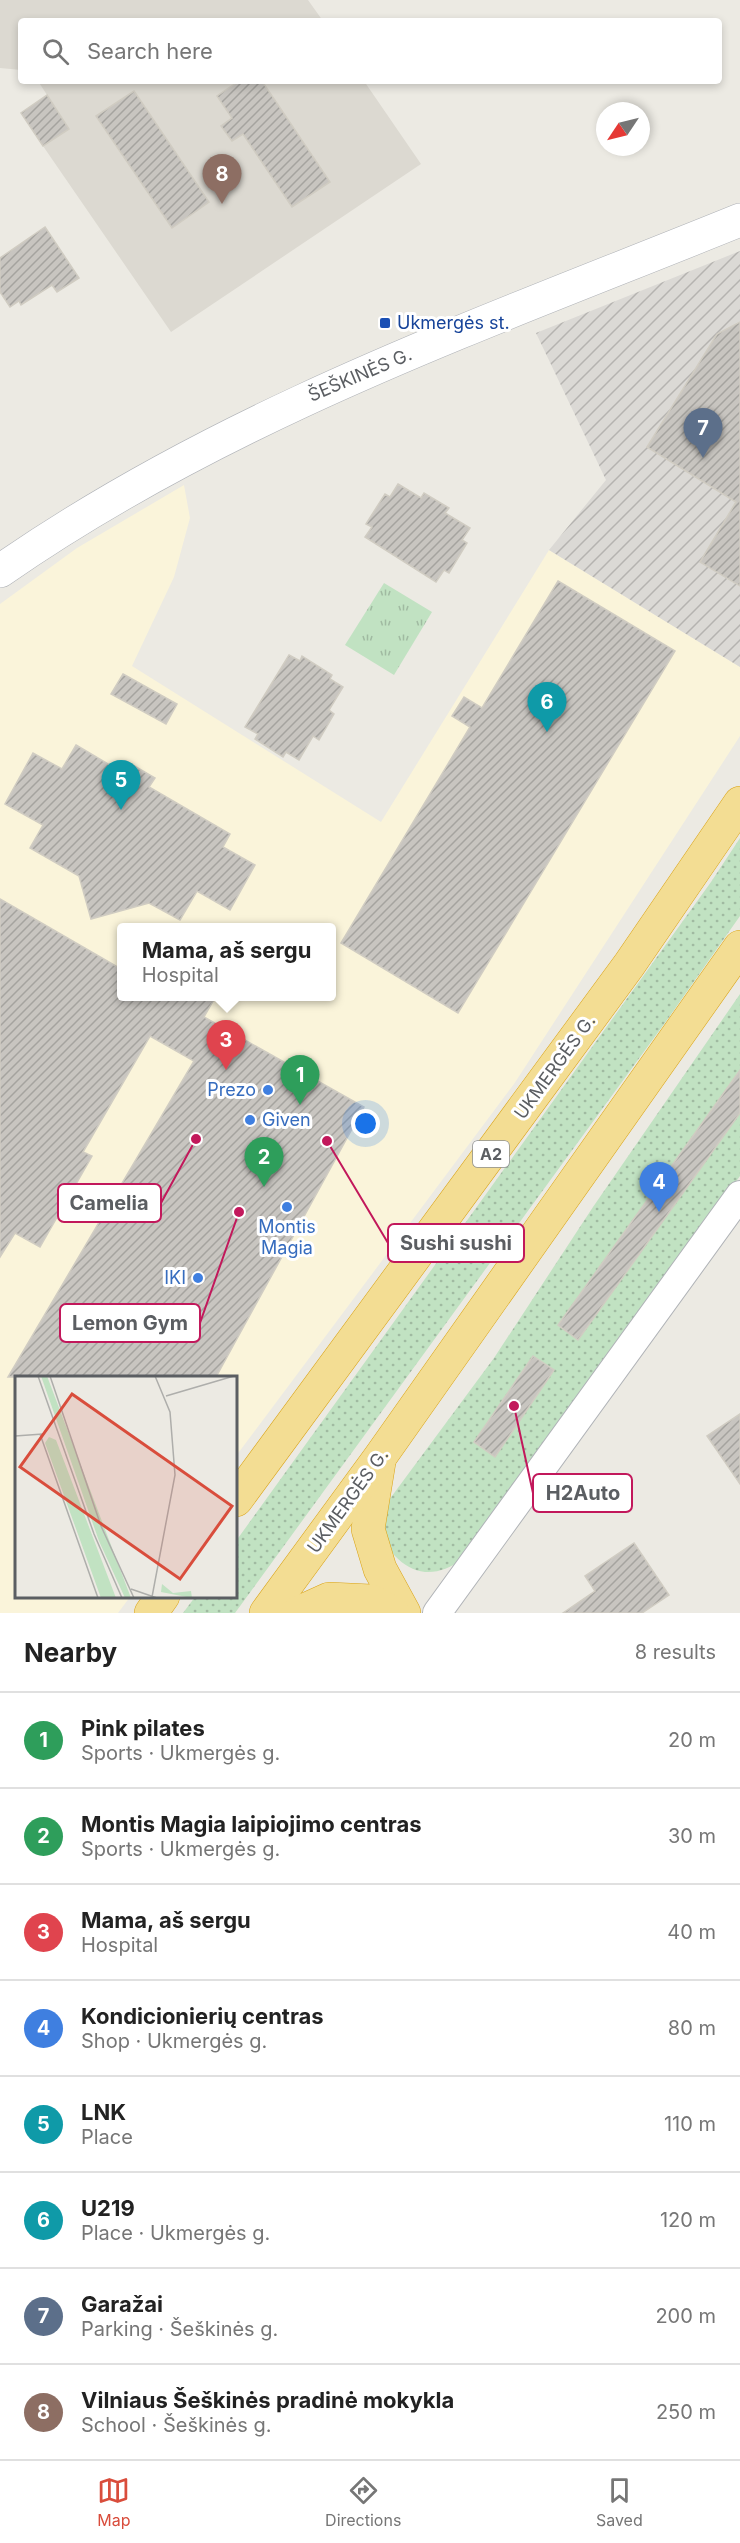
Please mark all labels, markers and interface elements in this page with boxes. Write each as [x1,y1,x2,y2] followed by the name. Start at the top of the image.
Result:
[18,18,722,84] search box
[39,35,72,68] icon: search
[87,38,213,64] text: Search here
[596,102,650,156] north arrow
[202,154,242,204] pin: 8
[397,312,510,333] place label: Ukmergės st.
[378,316,392,330] marker: Ukmergės st.
[304,342,415,406] street label: ŠEŠKINĖS G.
[684,408,722,458] pin: 7
[528,682,566,732] pin: 6
[102,760,140,810] pin: 5
[117,923,336,1001] popup
[142,937,311,963] text: Mama, aš sergu
[142,963,219,987] text: Hospital
[509,1010,599,1123] street label: UKMERGĖS G.
[206,1020,246,1070] pin: 3
[280,1056,320,1105] pin: 1
[207,1079,256,1100] place label: Prezo
[261,1083,275,1097] marker: Prezo
[262,1109,311,1130] place label: Given
[351,1109,380,1138] your location
[243,1113,257,1127] marker: Given
[244,1138,284,1187] pin: 2
[473,1141,509,1167] road number: A2
[640,1162,678,1212] pin: 4
[58,1184,161,1222] callout: Camelia
[69,1191,149,1215] text: Camelia
[280,1200,294,1214] marker: Montis Magia
[258,1216,316,1258] place label: Montis Magia
[388,1224,524,1262] callout: Sushi sushi
[400,1231,512,1255] text: Sushi sushi
[164,1267,186,1288] place label: IKI
[191,1271,205,1285] marker: IKI
[60,1304,200,1342] callout: Lemon Gym
[72,1311,188,1335] text: Lemon Gym
[15,1376,237,1598] inset map
[302,1444,392,1557] street label: UKMERGĖS G.
[533,1474,632,1512] callout: H2Auto
[546,1481,620,1505] text: H2Auto
[24,1637,117,1668] text: Nearby
[635,1640,716,1664] text: 8 results
[81,1715,205,1741] text: Pink pilates
[39,1728,48,1752] text: 1
[668,1728,716,1752] text: 20 m
[81,1741,280,1765] text: Sports · Ukmergės g.
[81,1811,422,1837] text: Montis Magia laipiojimo centras
[37,1824,50,1848] text: 2
[668,1824,716,1848] text: 30 m
[81,1837,280,1861] text: Sports · Ukmergės g.
[81,1907,251,1933] text: Mama, aš sergu
[37,1920,50,1944] text: 3
[667,1920,716,1944] text: 40 m
[81,1933,158,1957] text: Hospital
[81,2003,324,2029] text: Kondicionierių centras
[37,2016,50,2040] text: 4
[668,2016,716,2040] text: 80 m
[81,2029,267,2053] text: Shop · Ukmergės g.
[81,2099,126,2125] text: LNK
[37,2112,50,2136] text: 5
[664,2112,716,2136] text: 110 m
[81,2125,133,2149] text: Place
[81,2195,135,2221] text: U219
[37,2208,50,2232] text: 6
[660,2208,716,2232] text: 120 m
[81,2221,270,2245] text: Place · Ukmergės g.
[81,2291,163,2317] text: Garažai
[38,2304,49,2328] text: 7
[655,2304,716,2328] text: 200 m
[81,2317,278,2341] text: Parking · Šeškinės g.
[81,2387,454,2413] text: Vilniaus Šeškinės pradinė mokykla
[37,2400,50,2424] text: 8
[656,2400,716,2424] text: 250 m
[81,2413,271,2437] text: School · Šeškinės g.
[97,2474,131,2530] tab: Map
[325,2474,401,2530] tab: Directions
[596,2474,643,2530] tab: Saved

